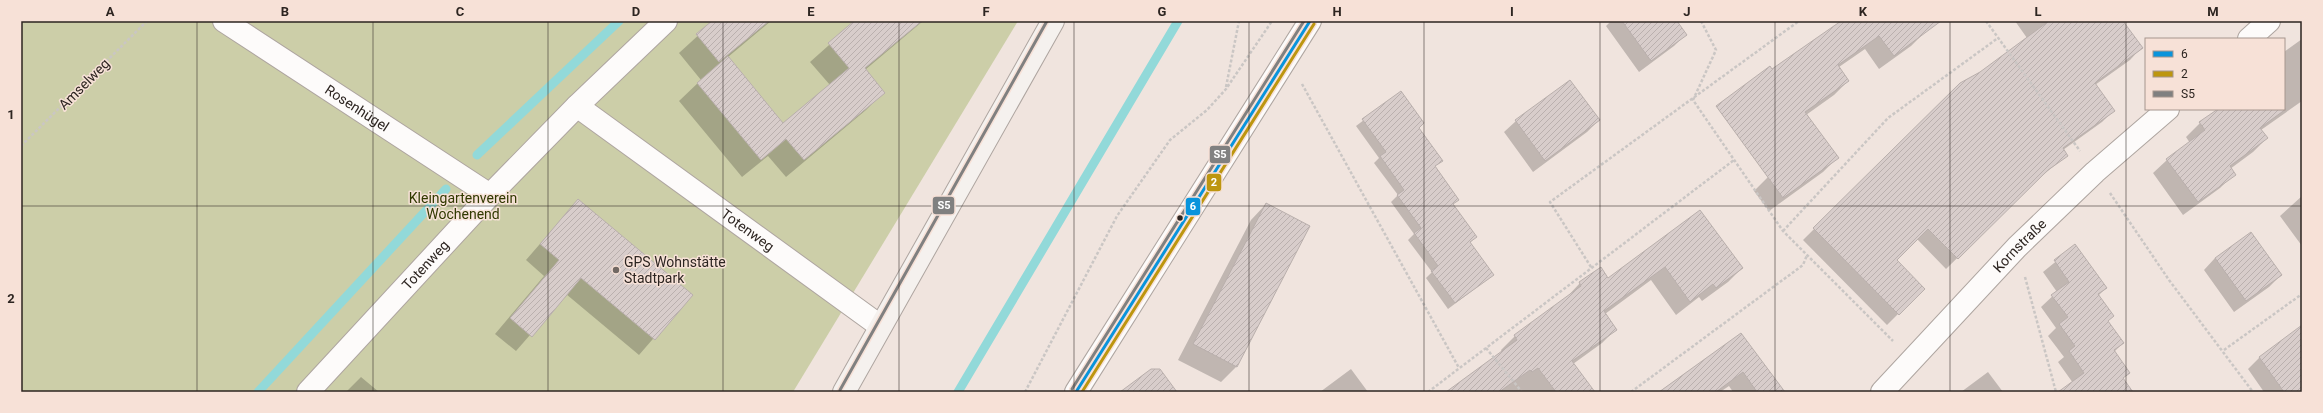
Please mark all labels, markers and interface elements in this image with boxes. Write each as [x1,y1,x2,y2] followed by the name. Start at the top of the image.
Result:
[106,4,115,19] text: A
[281,4,289,19] text: B
[456,4,465,19] text: C
[632,4,640,19] text: D
[807,4,815,19] text: E
[982,4,990,19] text: F
[1158,4,1167,19] text: G
[1332,4,1342,19] text: H
[1510,4,1514,19] text: I
[1683,4,1691,19] text: J
[1859,4,1868,19] text: K
[2034,4,2042,19] text: L
[2207,4,2219,19] text: M
[2145,38,2285,110] legend
[2181,47,2188,61] text: 6
[55,55,113,113] street label: Amselweg
[2181,67,2188,81] text: 2
[322,81,392,135] street label: Rosenhügel
[2181,87,2195,101] text: S5
[7,107,15,122] text: 1
[1209,145,1231,164] line badge: S5
[1213,148,1227,161] text: S5
[1206,173,1222,192] line badge: 2
[1211,176,1217,189] text: 2
[409,190,517,222] park label: Kleingartenverein Wochenend
[932,196,955,215] line badge: S5
[1185,197,1201,216] line badge: 6
[937,199,951,212] text: S5
[1190,200,1196,213] text: 6
[718,205,777,254] street label: Totenweg
[1175,213,1185,223] unlabelled marker
[1990,215,2049,276] street label: Kornstraße
[399,237,452,293] street label: Totenweg
[624,254,726,286] place label: GPS Wohnstätte Stadtpark
[611,265,621,275] marker: GPS Wohnstätte Stadtpark
[7,291,15,306] text: 2

